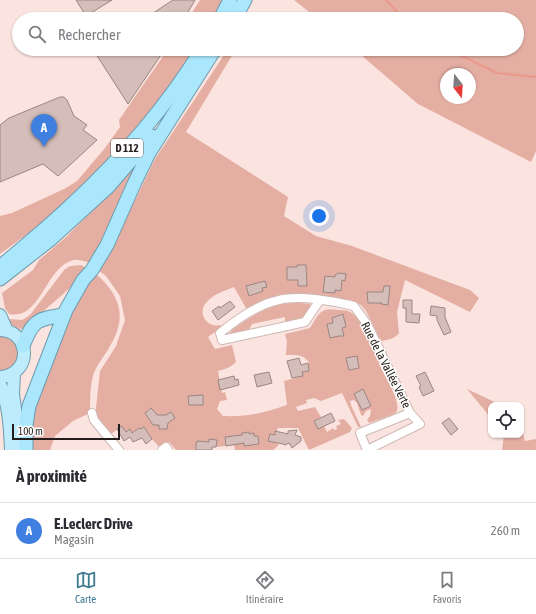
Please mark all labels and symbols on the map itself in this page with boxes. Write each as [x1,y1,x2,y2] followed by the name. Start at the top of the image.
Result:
[440,68,476,104] north arrow
[31,114,57,147] pin: A
[111,139,143,157] road number: D 112
[309,206,329,226] your location
[358,319,414,411] street label: Rue de la Vallée Verte
[12,422,120,441] scale bar

